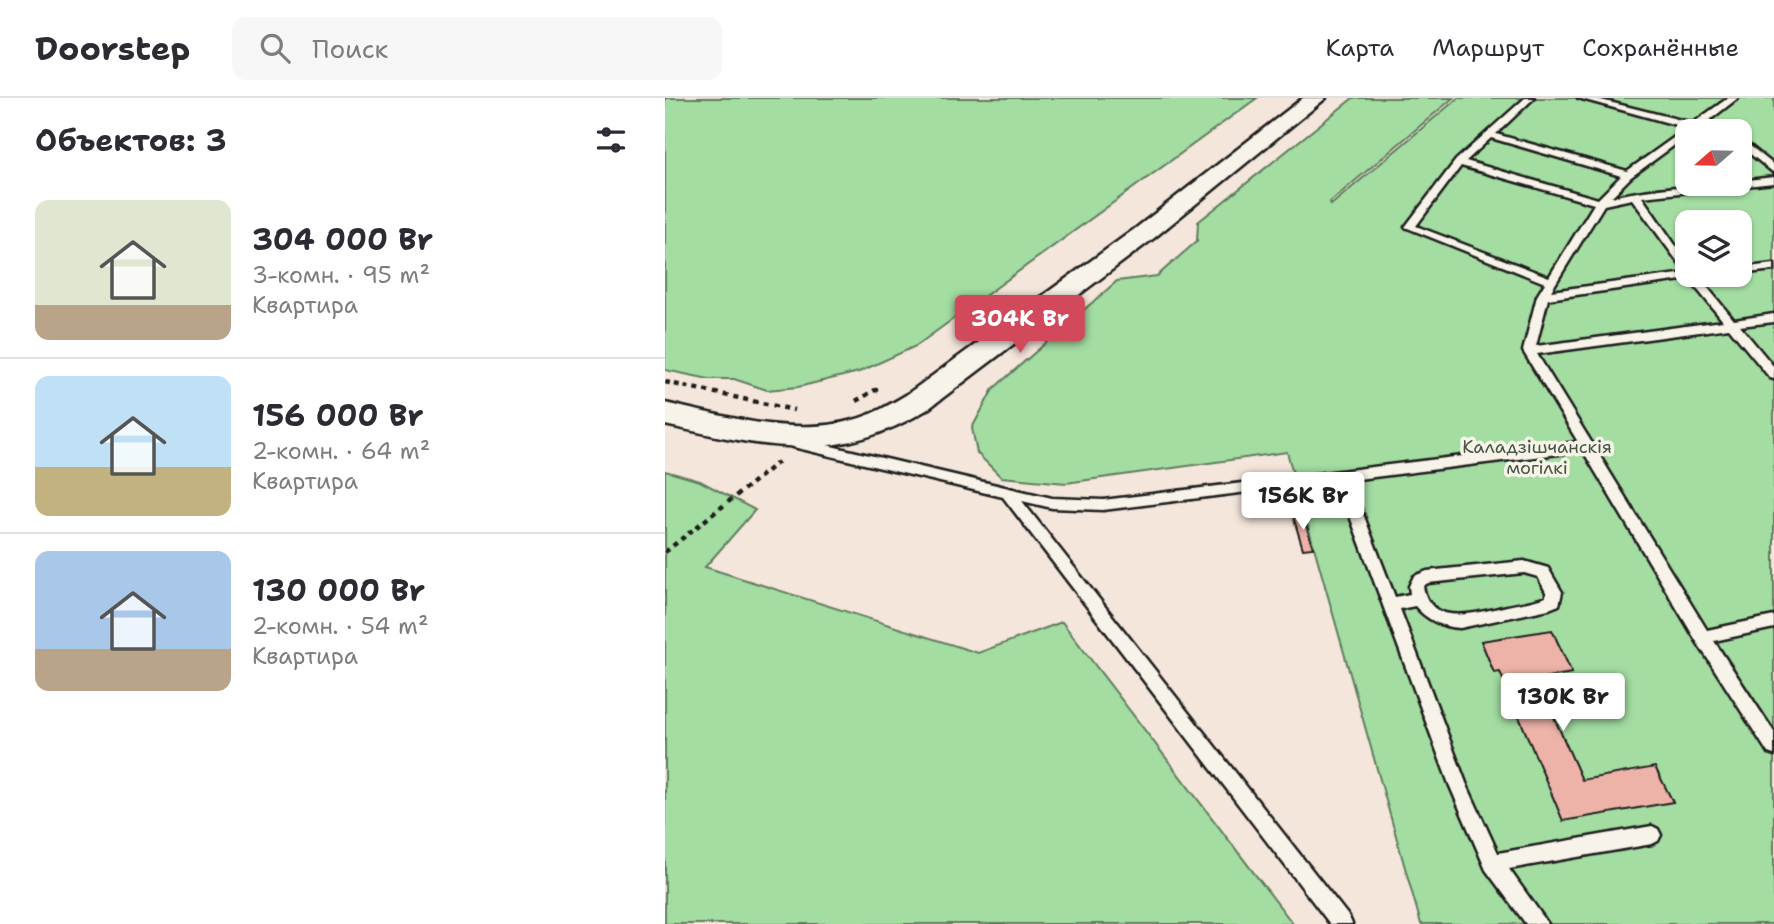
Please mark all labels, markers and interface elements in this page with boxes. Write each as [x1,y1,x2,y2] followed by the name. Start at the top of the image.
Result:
[232,17,722,80] search box
[35,26,190,71] text: Doorstep
[256,29,294,67] icon: search
[312,31,388,66] text: Поиск
[1326,32,1394,64] text: Карта
[1432,32,1544,64] text: Маршрут
[1582,32,1739,64] text: Сохранённые
[1675,119,1752,196] north arrow
[1675,119,1752,287] map controls
[35,120,227,161] text: Объектов: 3
[592,121,630,159] icon: filters
[1675,210,1752,287] button: layers
[252,219,433,260] text: 304 000 Br
[91,228,175,312] icon: home
[252,260,430,290] text: 3-комн. · 95 m²
[252,290,358,320] text: Квартира
[955,296,1085,355] pin: 304K Br
[971,303,1069,333] text: 304K Br
[252,395,424,436] text: 156 000 Br
[91,404,175,488] icon: home
[1462,435,1612,480] park label: Каладзішчанскія могілкі
[252,436,430,466] text: 2-комн. · 64 m²
[252,466,358,496] text: Квартира
[1238,472,1368,532] pin: 156K Br
[1257,480,1349,510] text: 156K Br
[252,570,425,611] text: 130 000 Br
[91,579,175,663] icon: home
[252,611,429,641] text: 2-комн. · 54 m²
[252,641,358,671] text: Квартира
[1498,674,1628,733] pin: 130K Br
[1517,681,1609,711] text: 130K Br

